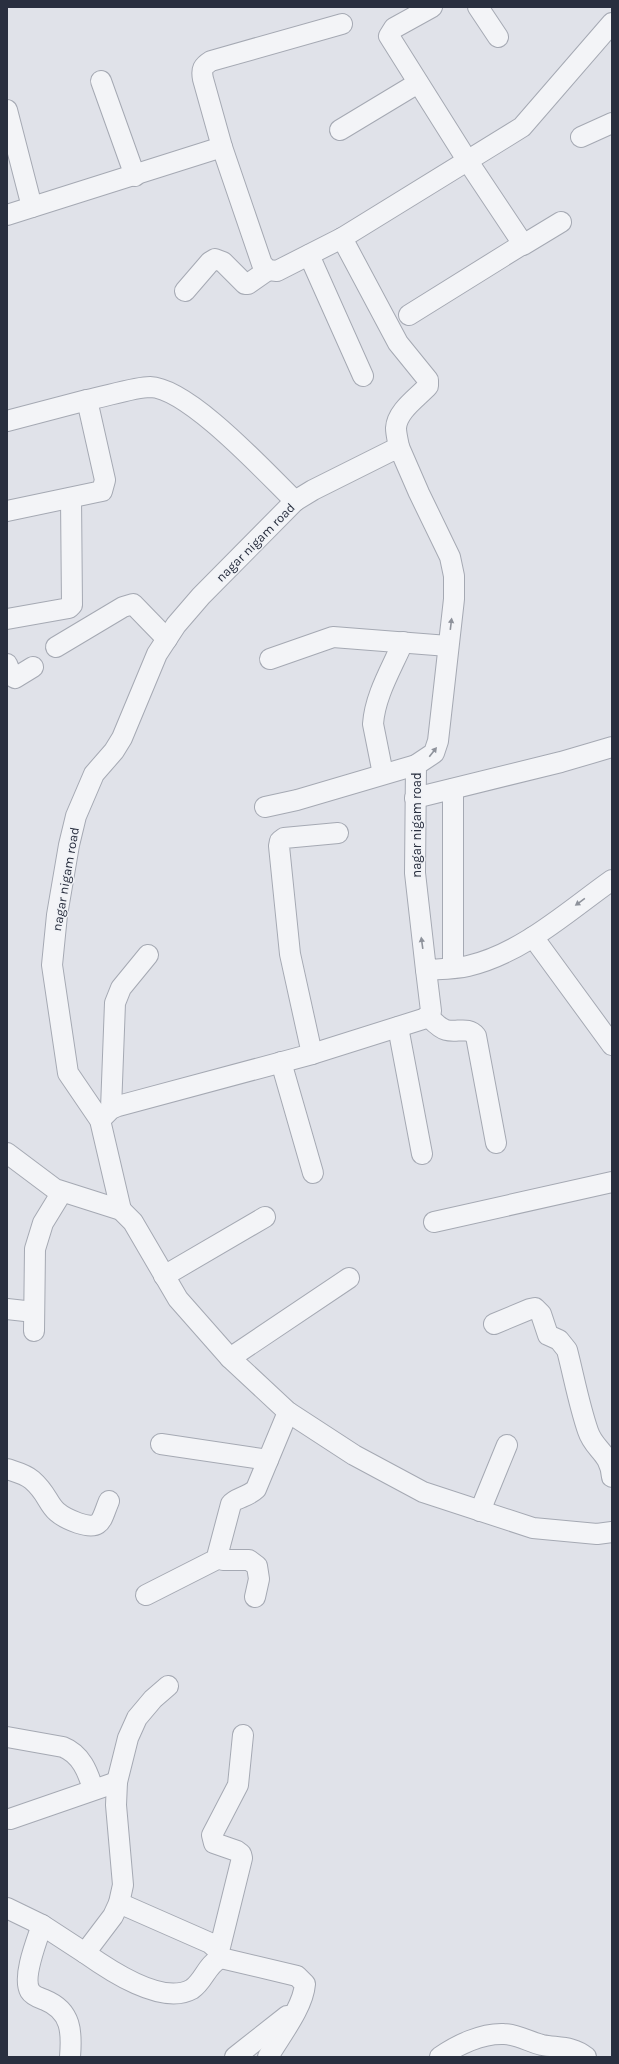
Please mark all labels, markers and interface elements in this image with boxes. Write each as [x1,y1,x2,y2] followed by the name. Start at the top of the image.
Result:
[213,500,298,585] street label: nagar nigam road
[448,618,454,631] one-way arrow
[428,747,437,758] one-way arrow
[409,772,424,878] street label: nagar nigam road
[49,826,82,932] street label: nagar nigam road
[575,898,586,907] one-way arrow
[419,937,425,949] one-way arrow

